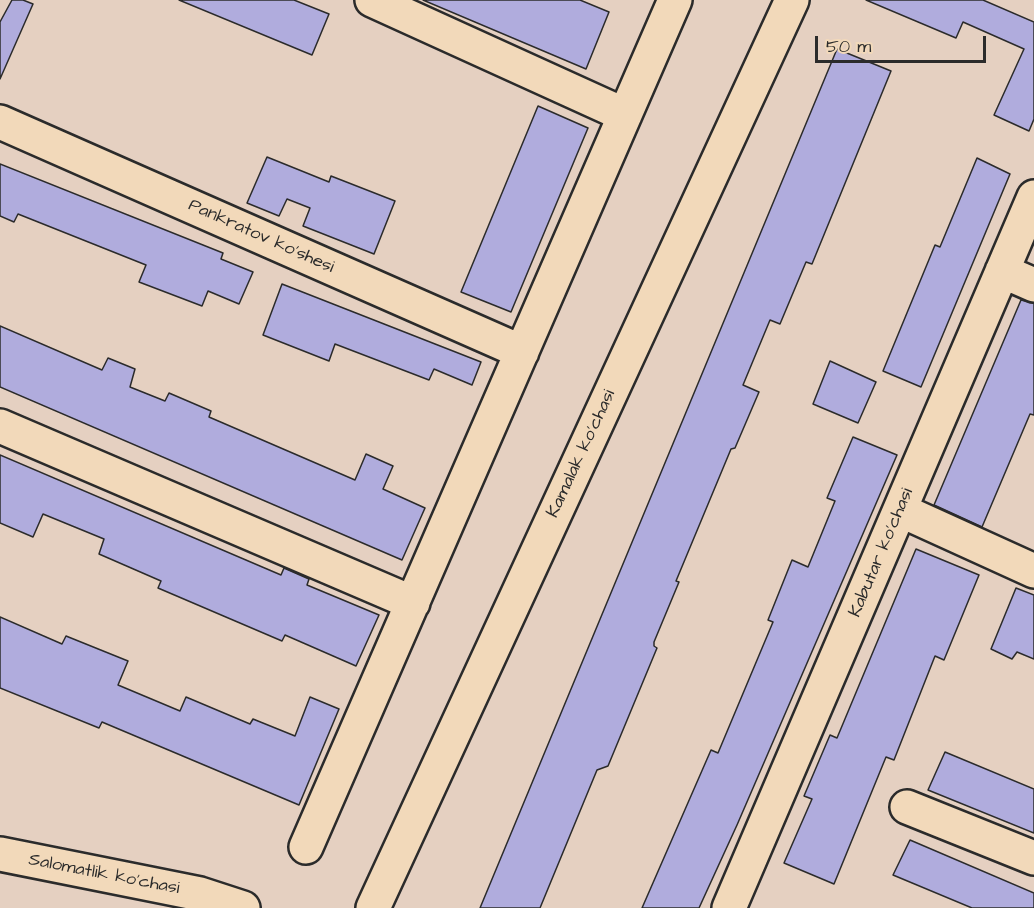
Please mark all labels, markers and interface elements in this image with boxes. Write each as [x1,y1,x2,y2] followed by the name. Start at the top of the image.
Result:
[818,24,989,62] scale bar
[826,34,871,59] text: 50 m
[185,195,337,279] street label: Pankratov ko'shesi
[543,387,621,521] street label: Kamalak ko'chasi
[845,485,919,621] street label: Kabutar ko'chasi
[27,850,181,900] street label: Salomatlik ko'chasi

